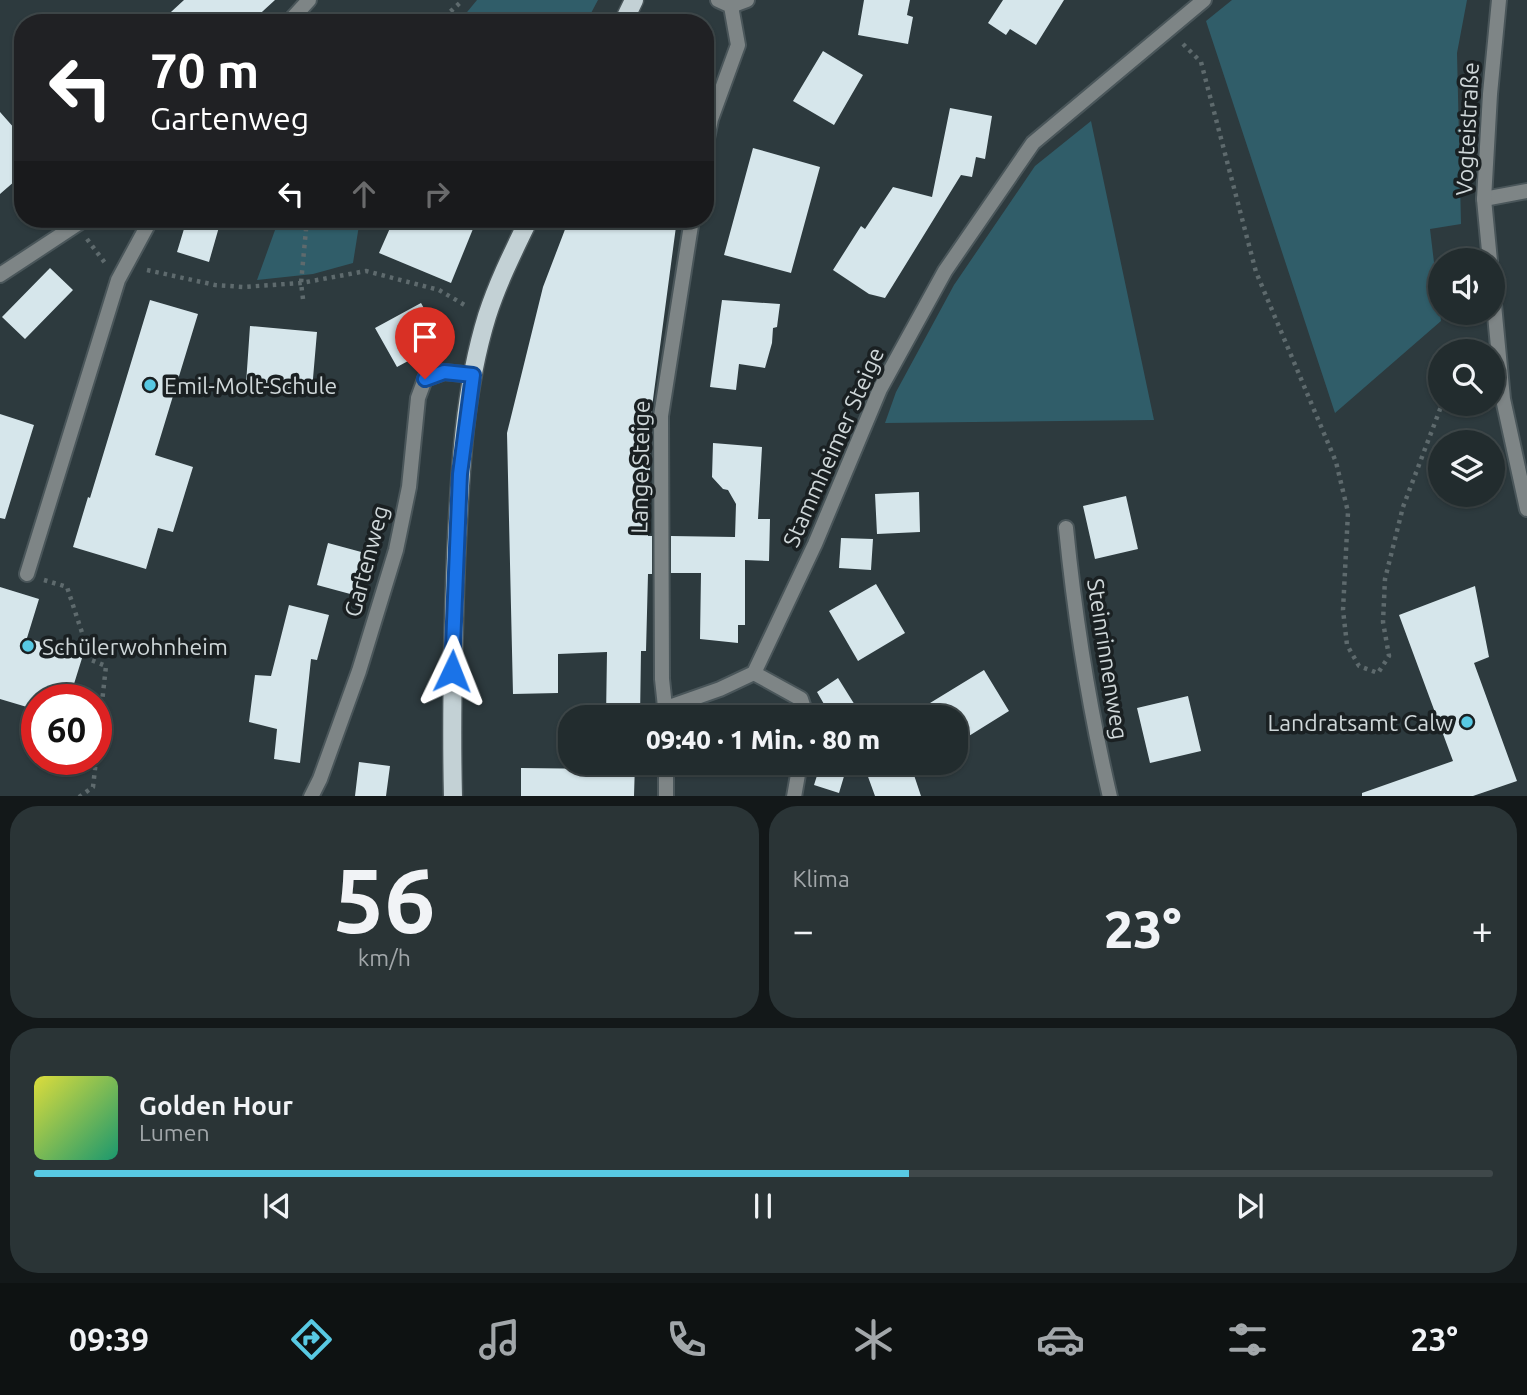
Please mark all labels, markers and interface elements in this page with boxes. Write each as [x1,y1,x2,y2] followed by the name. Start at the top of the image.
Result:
[35,42,126,133] icon: left
[150,42,259,97] text: 70 m
[1451,62,1483,196] street label: Vogteistraße
[150,100,309,136] text: Gartenweg
[272,175,310,213] icon: left
[345,175,383,213] icon: ahead
[418,175,456,213] icon: right
[1428,248,1505,507] map controls
[1428,248,1505,325] button: sound
[395,307,455,379] pin
[406,318,444,356] icon: arrive
[1428,339,1505,416] button: search
[778,343,888,551] street label: Stammheimer Steige
[164,373,337,398] place label: Emil-Molt-Schule
[142,377,158,393] marker: Emil-Molt-Schule
[626,400,654,534] street label: Lange Steige
[1428,430,1505,507] button: layers
[339,503,393,619] street label: Gartenweg
[1083,577,1133,741] street label: Steinrinnenweg
[42,634,228,659] place label: Schülerwohnheim
[415,634,489,708] position arrow
[20,638,36,654] marker: Schülerwohnheim
[21,684,112,775] speed limit sign: 60
[1268,710,1453,735] place label: Landratsamt Calw
[1459,714,1475,730] marker: Landratsamt Calw
[646,725,880,754] text: 09:40 · 1 Min. · 80 m
[333,848,436,950] text: 56
[793,866,850,891] text: Klima
[1104,900,1182,958] text: 23°
[793,909,814,951] text: −
[1472,909,1493,951] text: +
[358,945,411,970] text: km/h
[139,1091,293,1120] text: Golden Hour
[139,1120,210,1145] text: Lumen
[258,1187,296,1225] icon: previous
[744,1187,782,1225] icon: pause
[1231,1187,1269,1225] icon: next
[287,1315,336,1364] icon: directions
[475,1315,524,1364] icon: music
[662,1315,711,1364] icon: phone
[849,1315,898,1364] icon: climate
[1036,1315,1085,1364] icon: car
[1223,1315,1272,1364] icon: filters
[69,1321,149,1357] text: 09:39
[1410,1321,1458,1357] text: 23°

